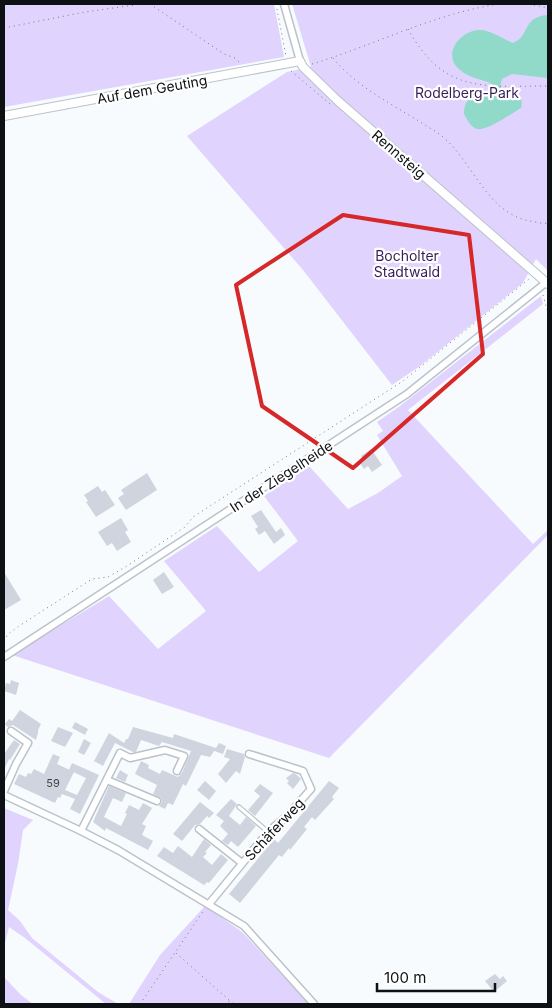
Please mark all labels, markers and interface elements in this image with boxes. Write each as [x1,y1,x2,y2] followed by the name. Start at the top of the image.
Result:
[96,71,208,107] street label: Auf dem Geuting
[415,84,519,101] park label: Rodelberg-Park
[369,126,429,182] street label: Rennsteig
[374,247,440,280] park label: Bocholter Stadtwald
[226,436,336,516] street label: In der Ziegelheide
[46,776,60,790] house number: 59
[241,794,307,864] street label: Schäferweg
[377,960,494,992] scale bar
[384,968,426,987] text: 100 m

